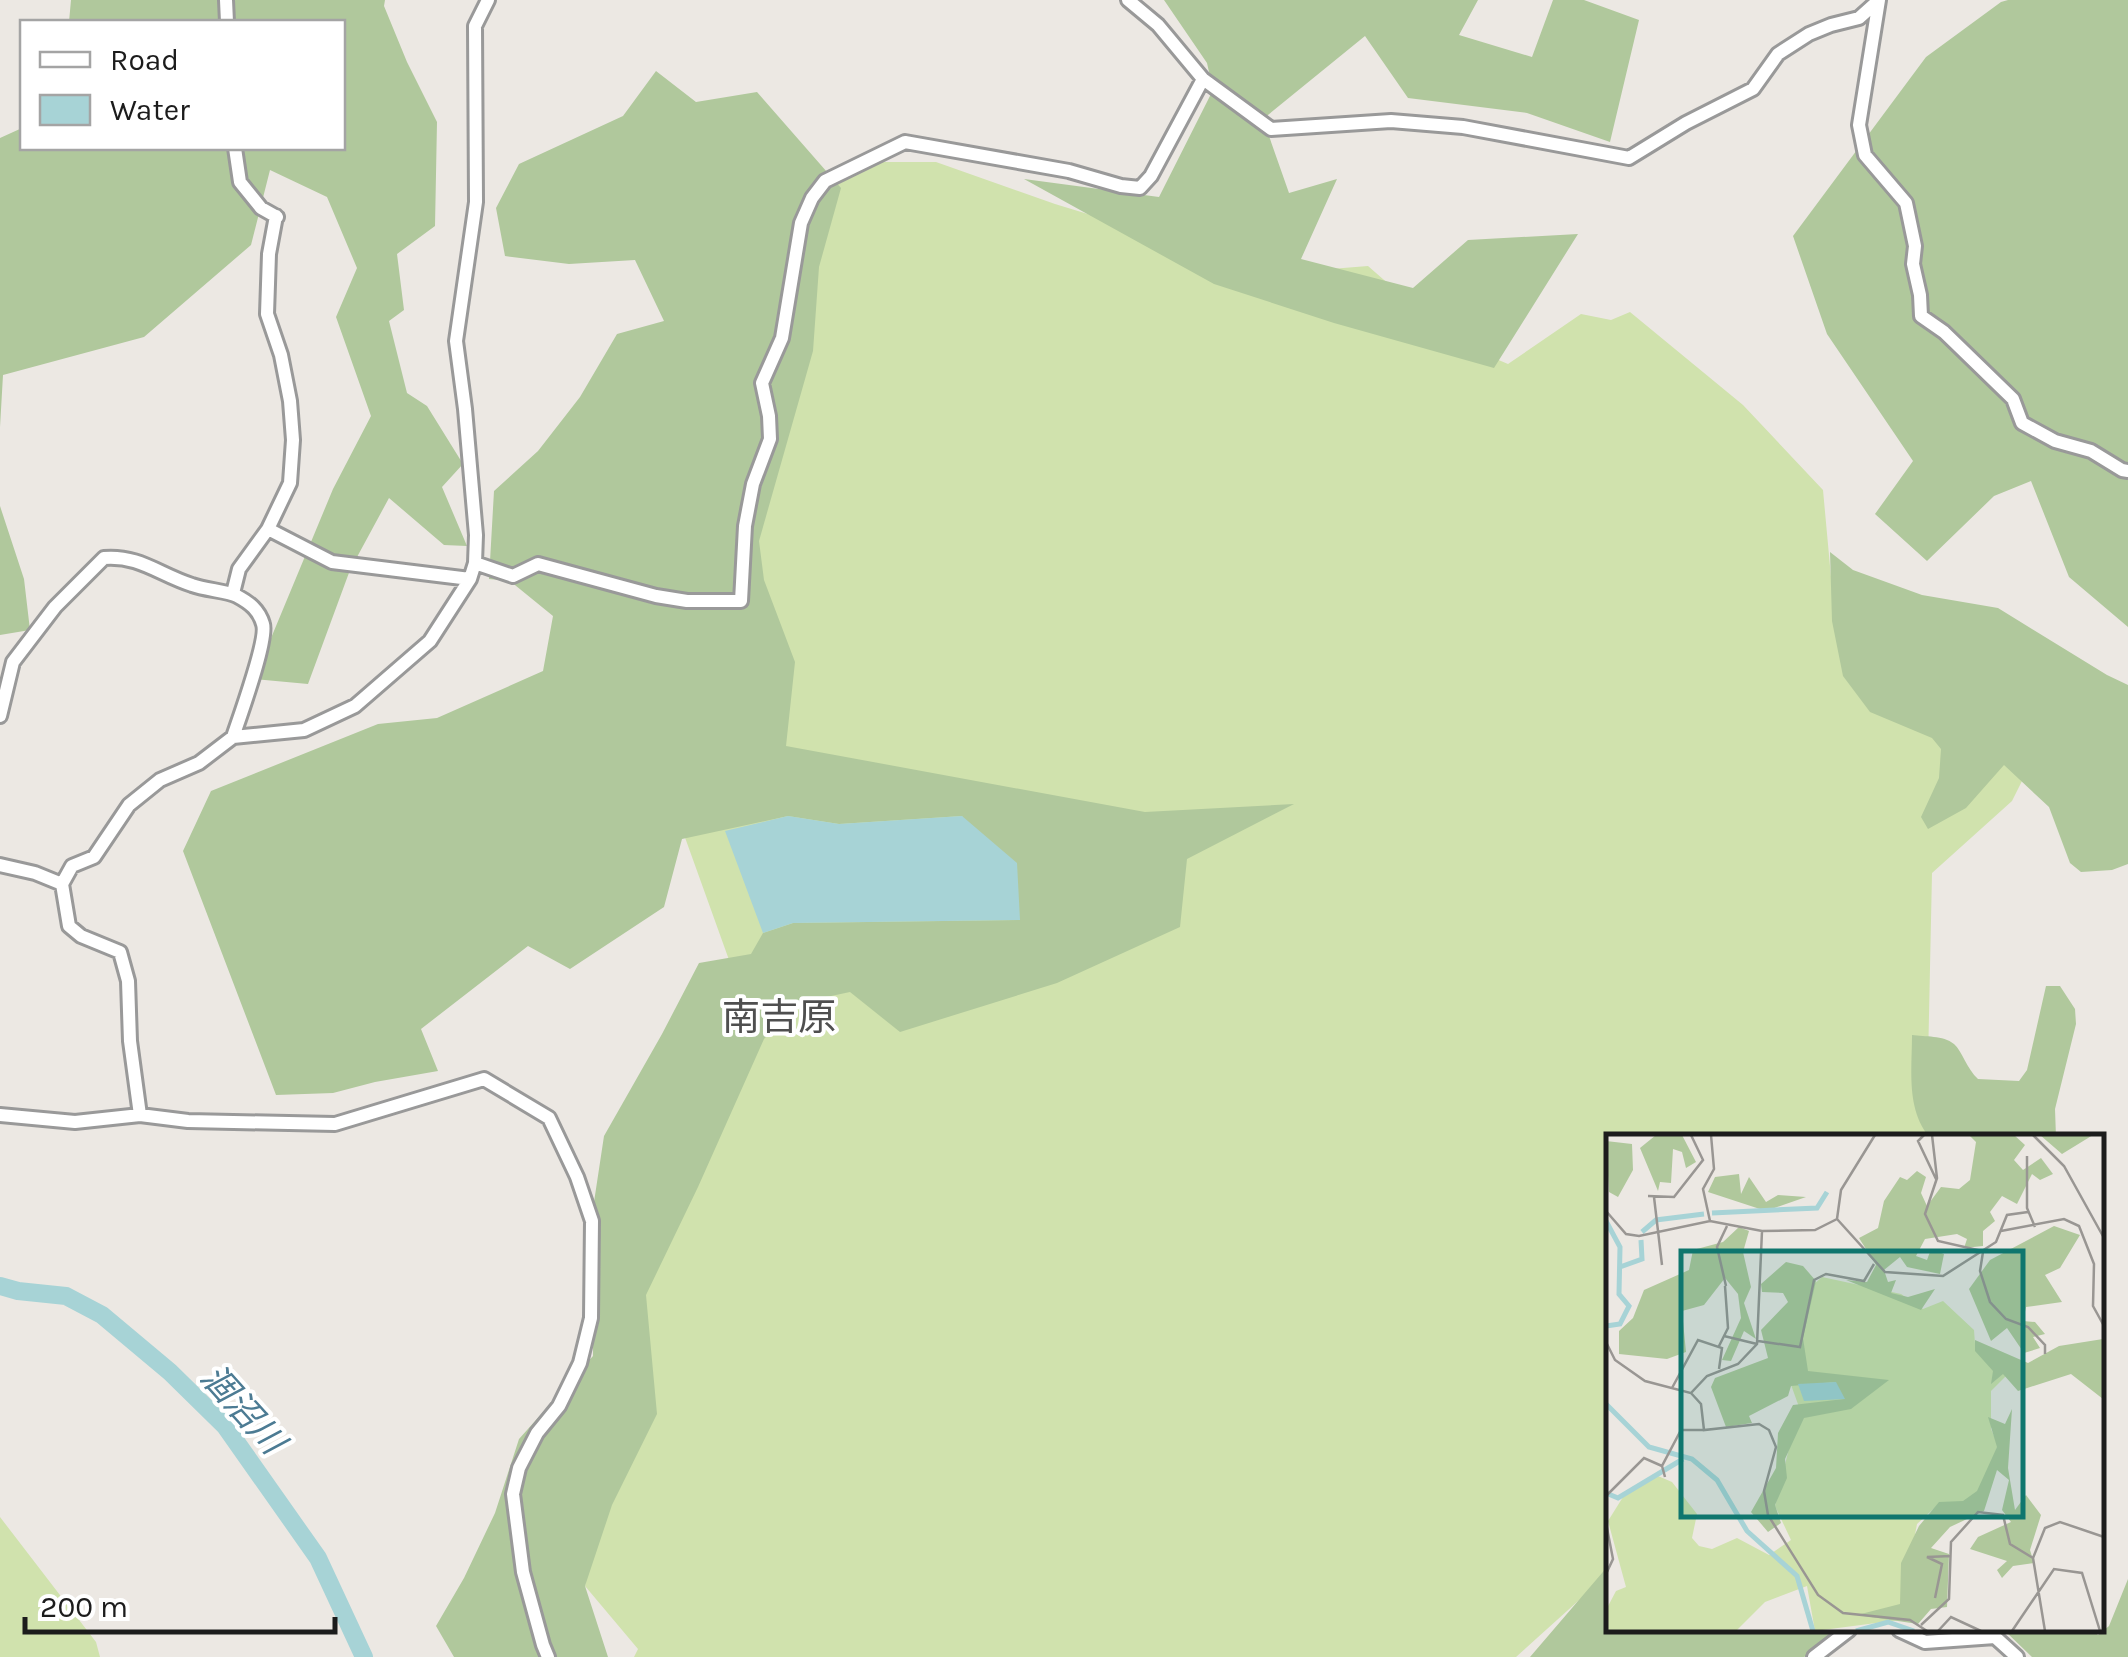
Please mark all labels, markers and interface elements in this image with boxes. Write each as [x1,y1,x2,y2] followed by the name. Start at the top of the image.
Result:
[20,20,345,150] legend
[110,42,179,78] text: Road
[110,92,190,128] text: Water
[722,995,836,1040] district label: 南吉原
[1606,1134,2103,1632] inset map
[192,1357,296,1465] water label: 涸沼川
[25,1572,335,1634] scale bar
[40,1589,128,1625] text: 200 m

